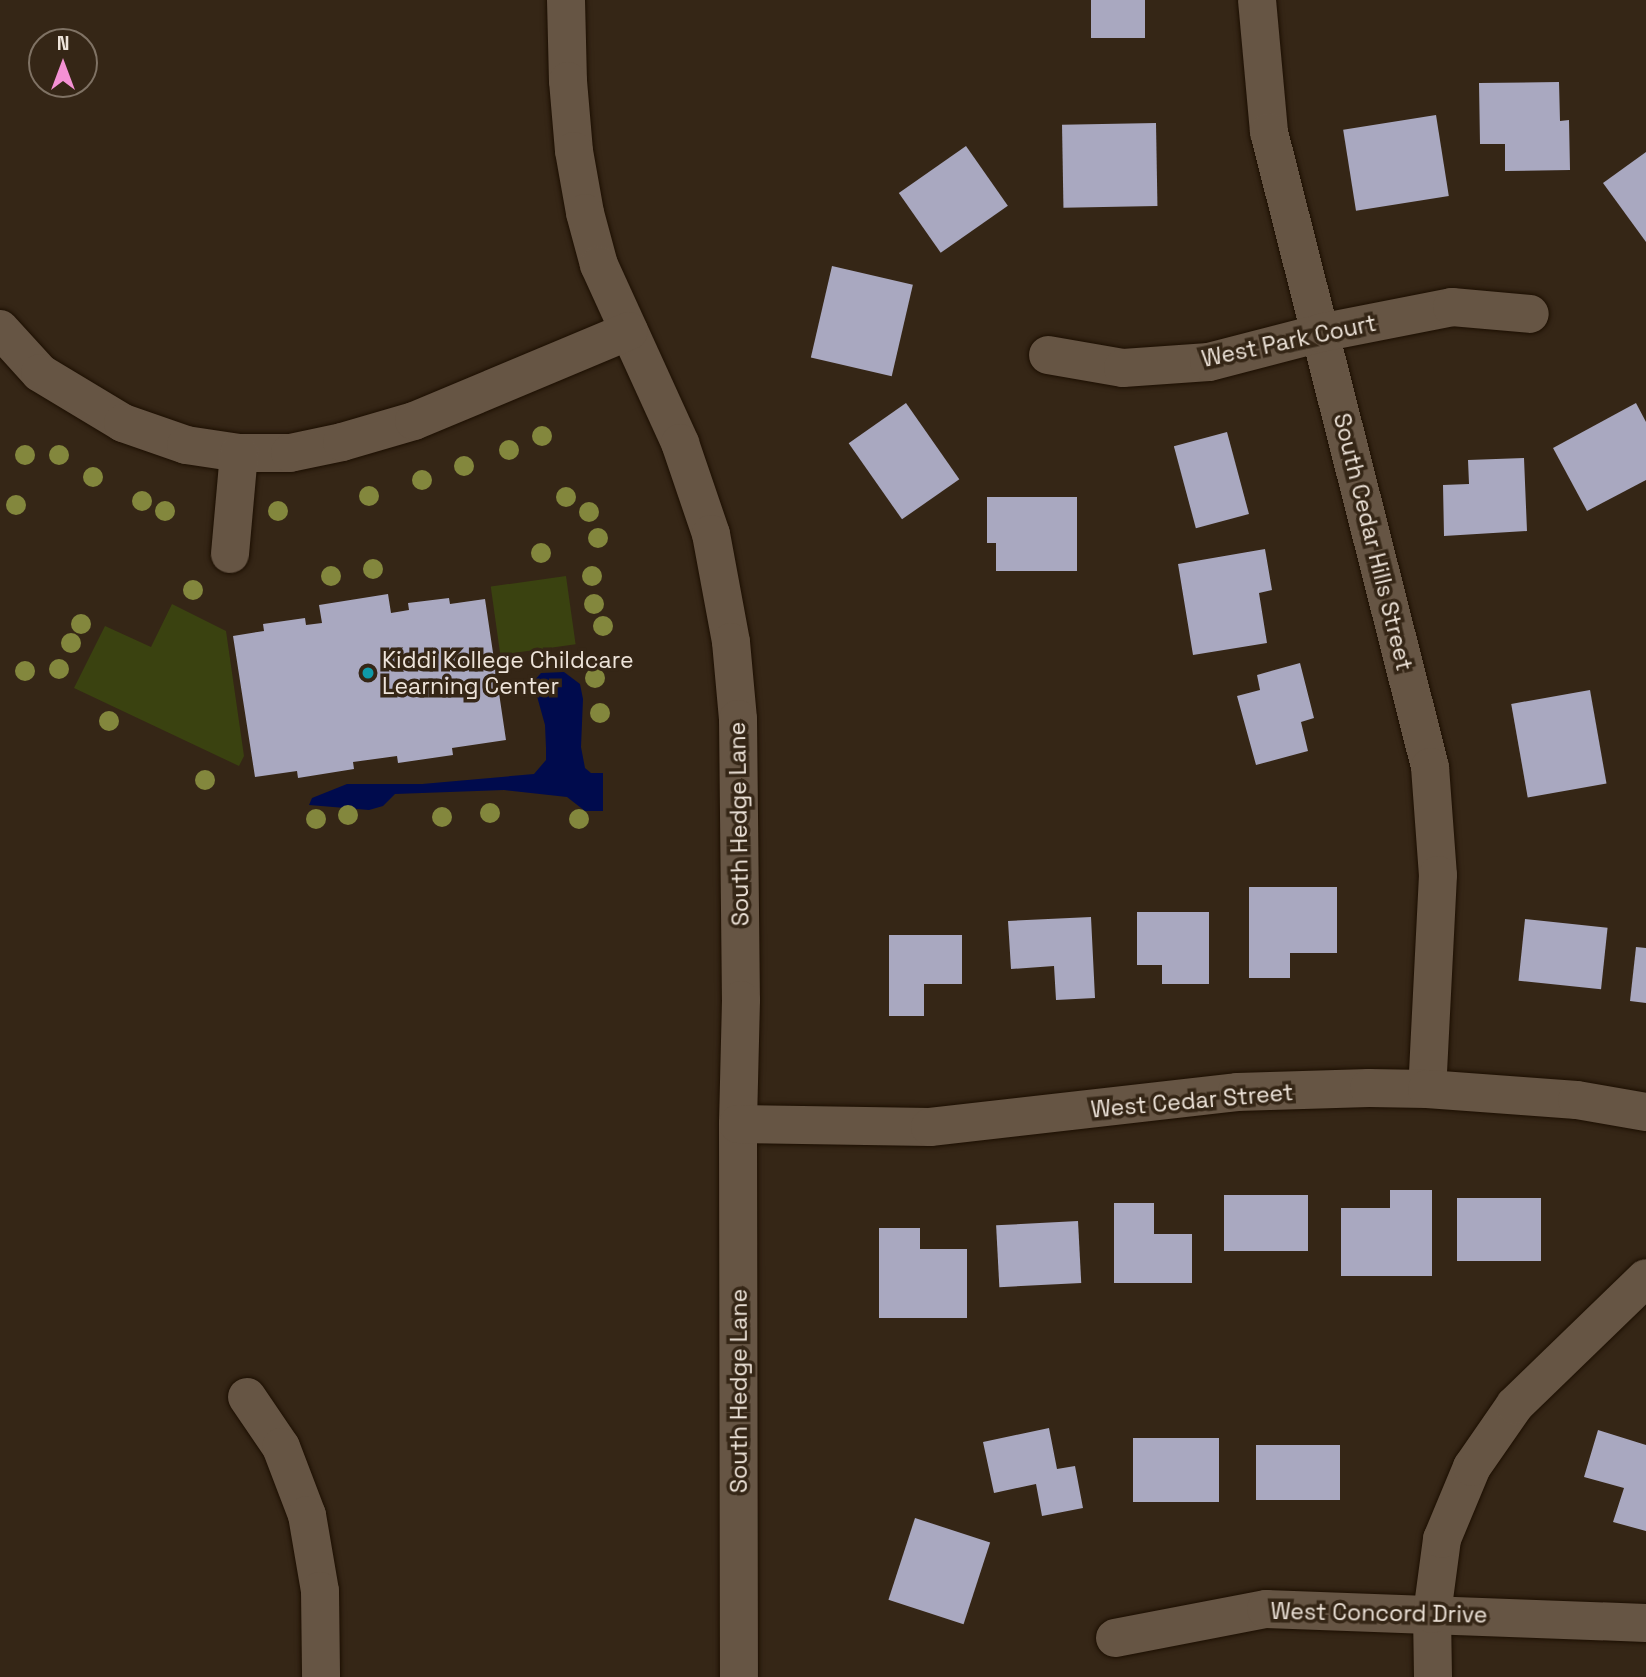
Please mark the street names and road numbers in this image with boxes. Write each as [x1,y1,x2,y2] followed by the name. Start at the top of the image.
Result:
[1199,309,1379,373] street label: West Park Court
[1328,410,1418,674] street label: South Cedar Hills Street
[723,722,755,926] street label: South Hedge Lane
[1090,1078,1294,1124] street label: West Cedar Street
[725,1289,753,1493] street label: South Hedge Lane
[1270,1597,1488,1629] street label: West Concord Drive

